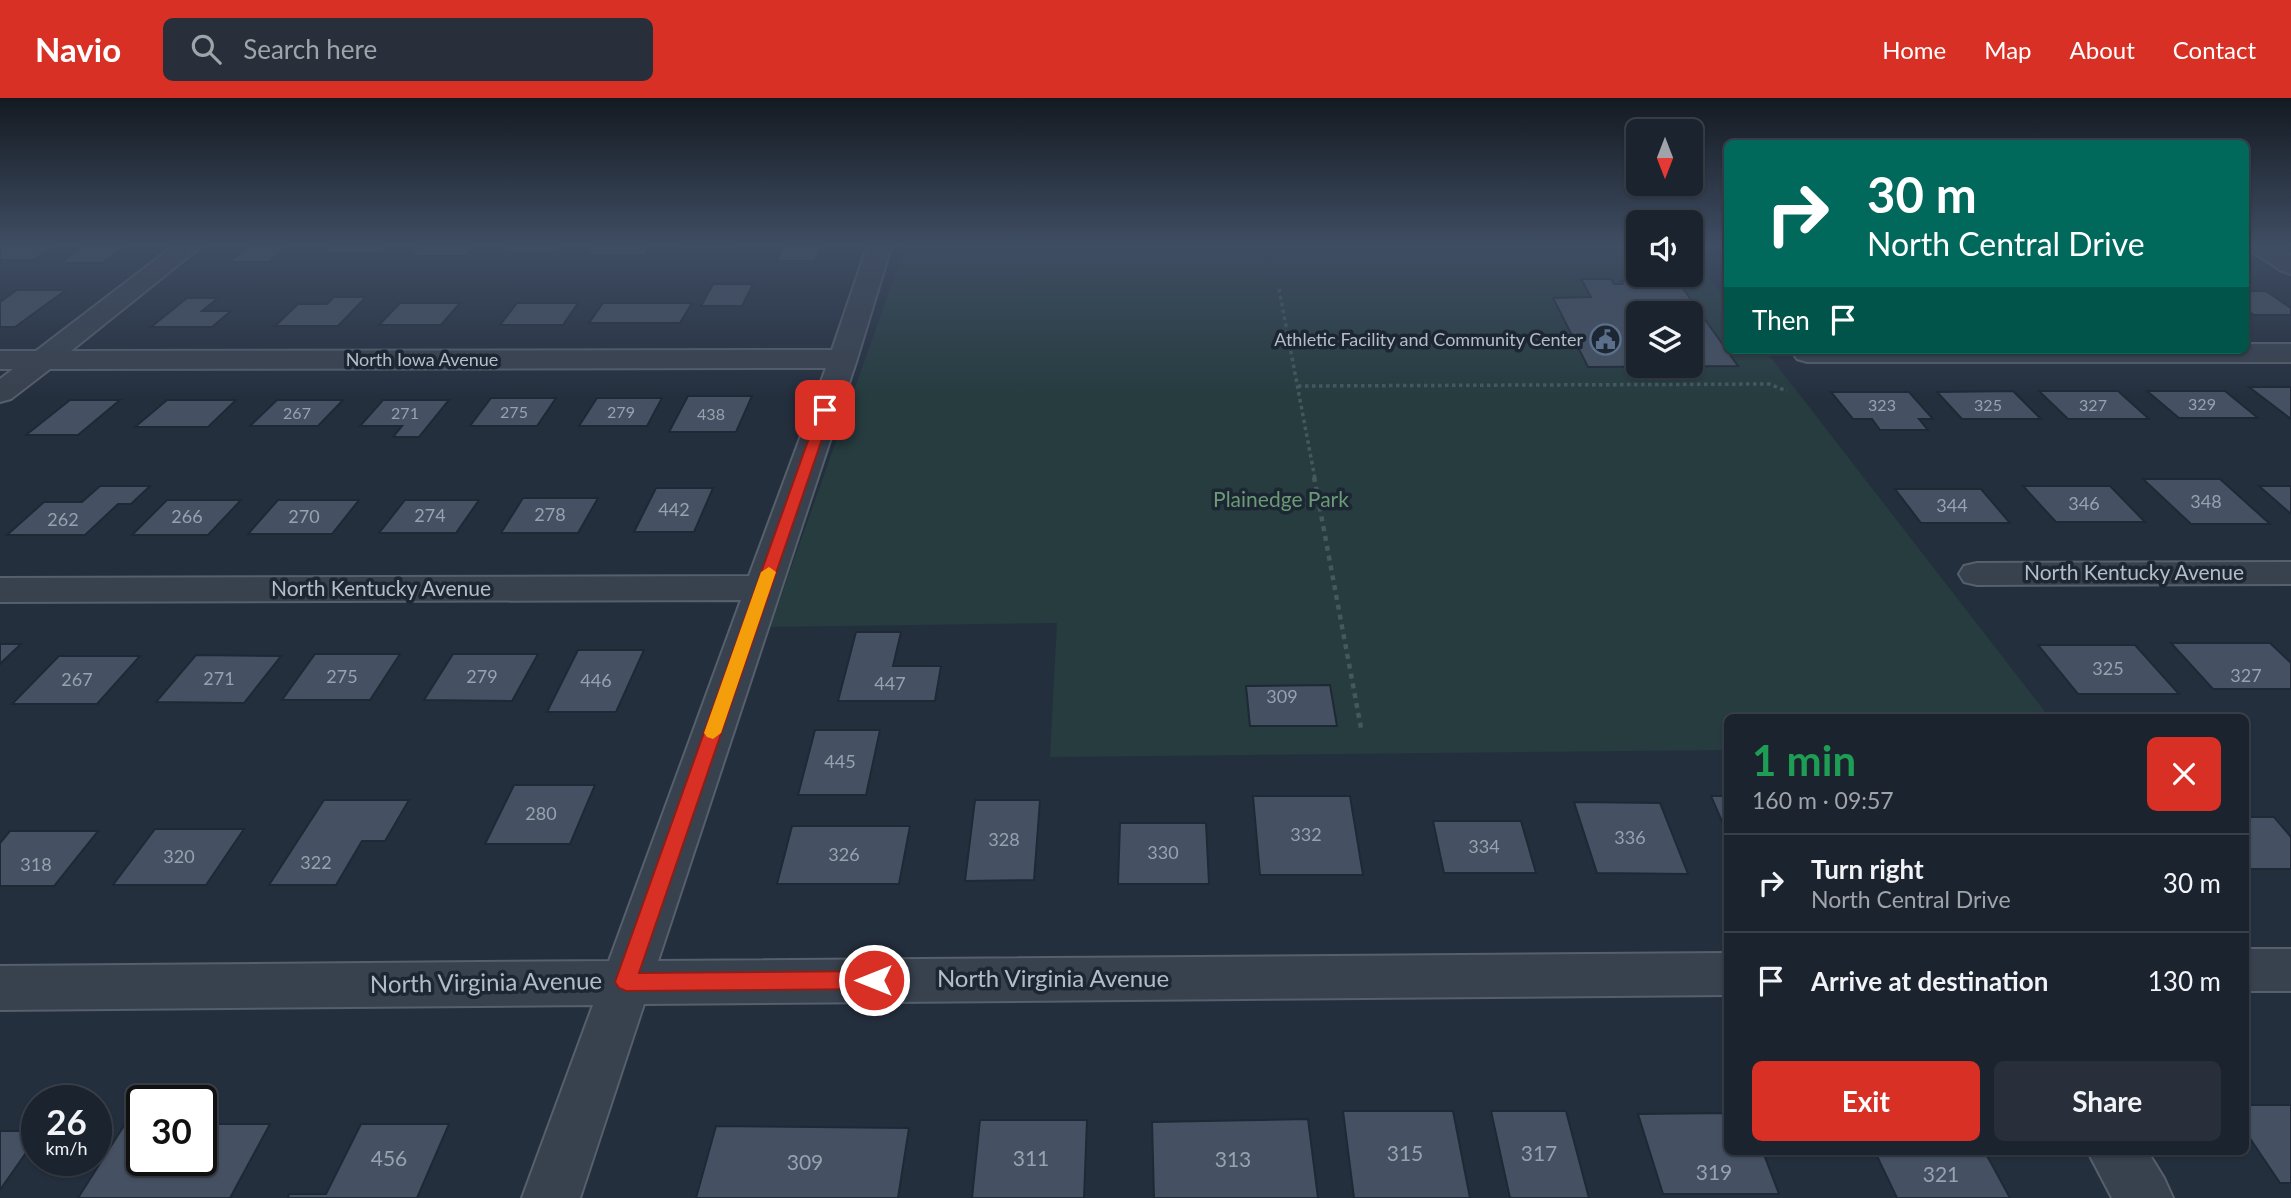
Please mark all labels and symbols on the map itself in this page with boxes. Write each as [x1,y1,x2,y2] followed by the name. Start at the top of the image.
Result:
[1626,119,1703,196] north arrow
[1589,323,1623,357] public building icon: Athletic Facility and Community Center
[1274,328,1583,350] place label: Athletic Facility and Community Center
[346,348,498,370] street label: North Iowa Avenue
[795,380,855,440] pin
[2188,394,2216,413] house number: 329
[1868,395,1896,414] house number: 323
[1974,395,2002,414] house number: 325
[2079,395,2107,414] house number: 327
[500,402,528,421] house number: 275
[607,402,635,421] house number: 279
[283,403,311,422] house number: 267
[391,403,419,422] house number: 271
[697,404,725,423] house number: 438
[1213,486,1349,511] park label: Plainedge Park
[2190,490,2222,512] house number: 348
[2068,492,2100,514] house number: 346
[1936,494,1968,516] house number: 344
[658,498,690,520] house number: 442
[534,503,566,525] house number: 278
[414,504,446,526] house number: 274
[171,505,203,527] house number: 266
[288,505,320,527] house number: 270
[47,508,79,530] house number: 262
[2024,559,2244,584] street label: North Kentucky Avenue
[271,575,491,600] street label: North Kentucky Avenue
[2092,657,2124,679] house number: 325
[2230,664,2262,686] house number: 327
[326,665,358,687] house number: 275
[466,665,498,687] house number: 279
[203,667,235,689] house number: 271
[61,668,93,690] house number: 267
[580,669,612,691] house number: 446
[874,672,906,694] house number: 447
[1266,685,1298,707] house number: 309
[824,750,856,772] house number: 445
[525,802,557,824] house number: 280
[1290,823,1322,845] house number: 332
[1614,826,1646,848] house number: 336
[988,828,1020,850] house number: 328
[1468,835,1500,857] house number: 334
[1147,841,1179,863] house number: 330
[828,843,860,865] house number: 326
[163,845,195,867] house number: 320
[300,851,332,873] house number: 322
[20,853,52,875] house number: 318
[837,943,911,1017] position arrow
[937,963,1169,992] street label: North Virginia Avenue
[370,965,602,998] street label: North Virginia Avenue
[126,1085,217,1176] speed limit sign: 30
[1387,1140,1423,1165] house number: 315
[1521,1140,1557,1165] house number: 317
[371,1145,407,1170] house number: 456
[1013,1145,1049,1170] house number: 311
[1215,1146,1251,1171] house number: 313
[787,1149,823,1174] house number: 309
[1696,1159,1732,1184] house number: 319
[1923,1161,1959,1186] house number: 321

